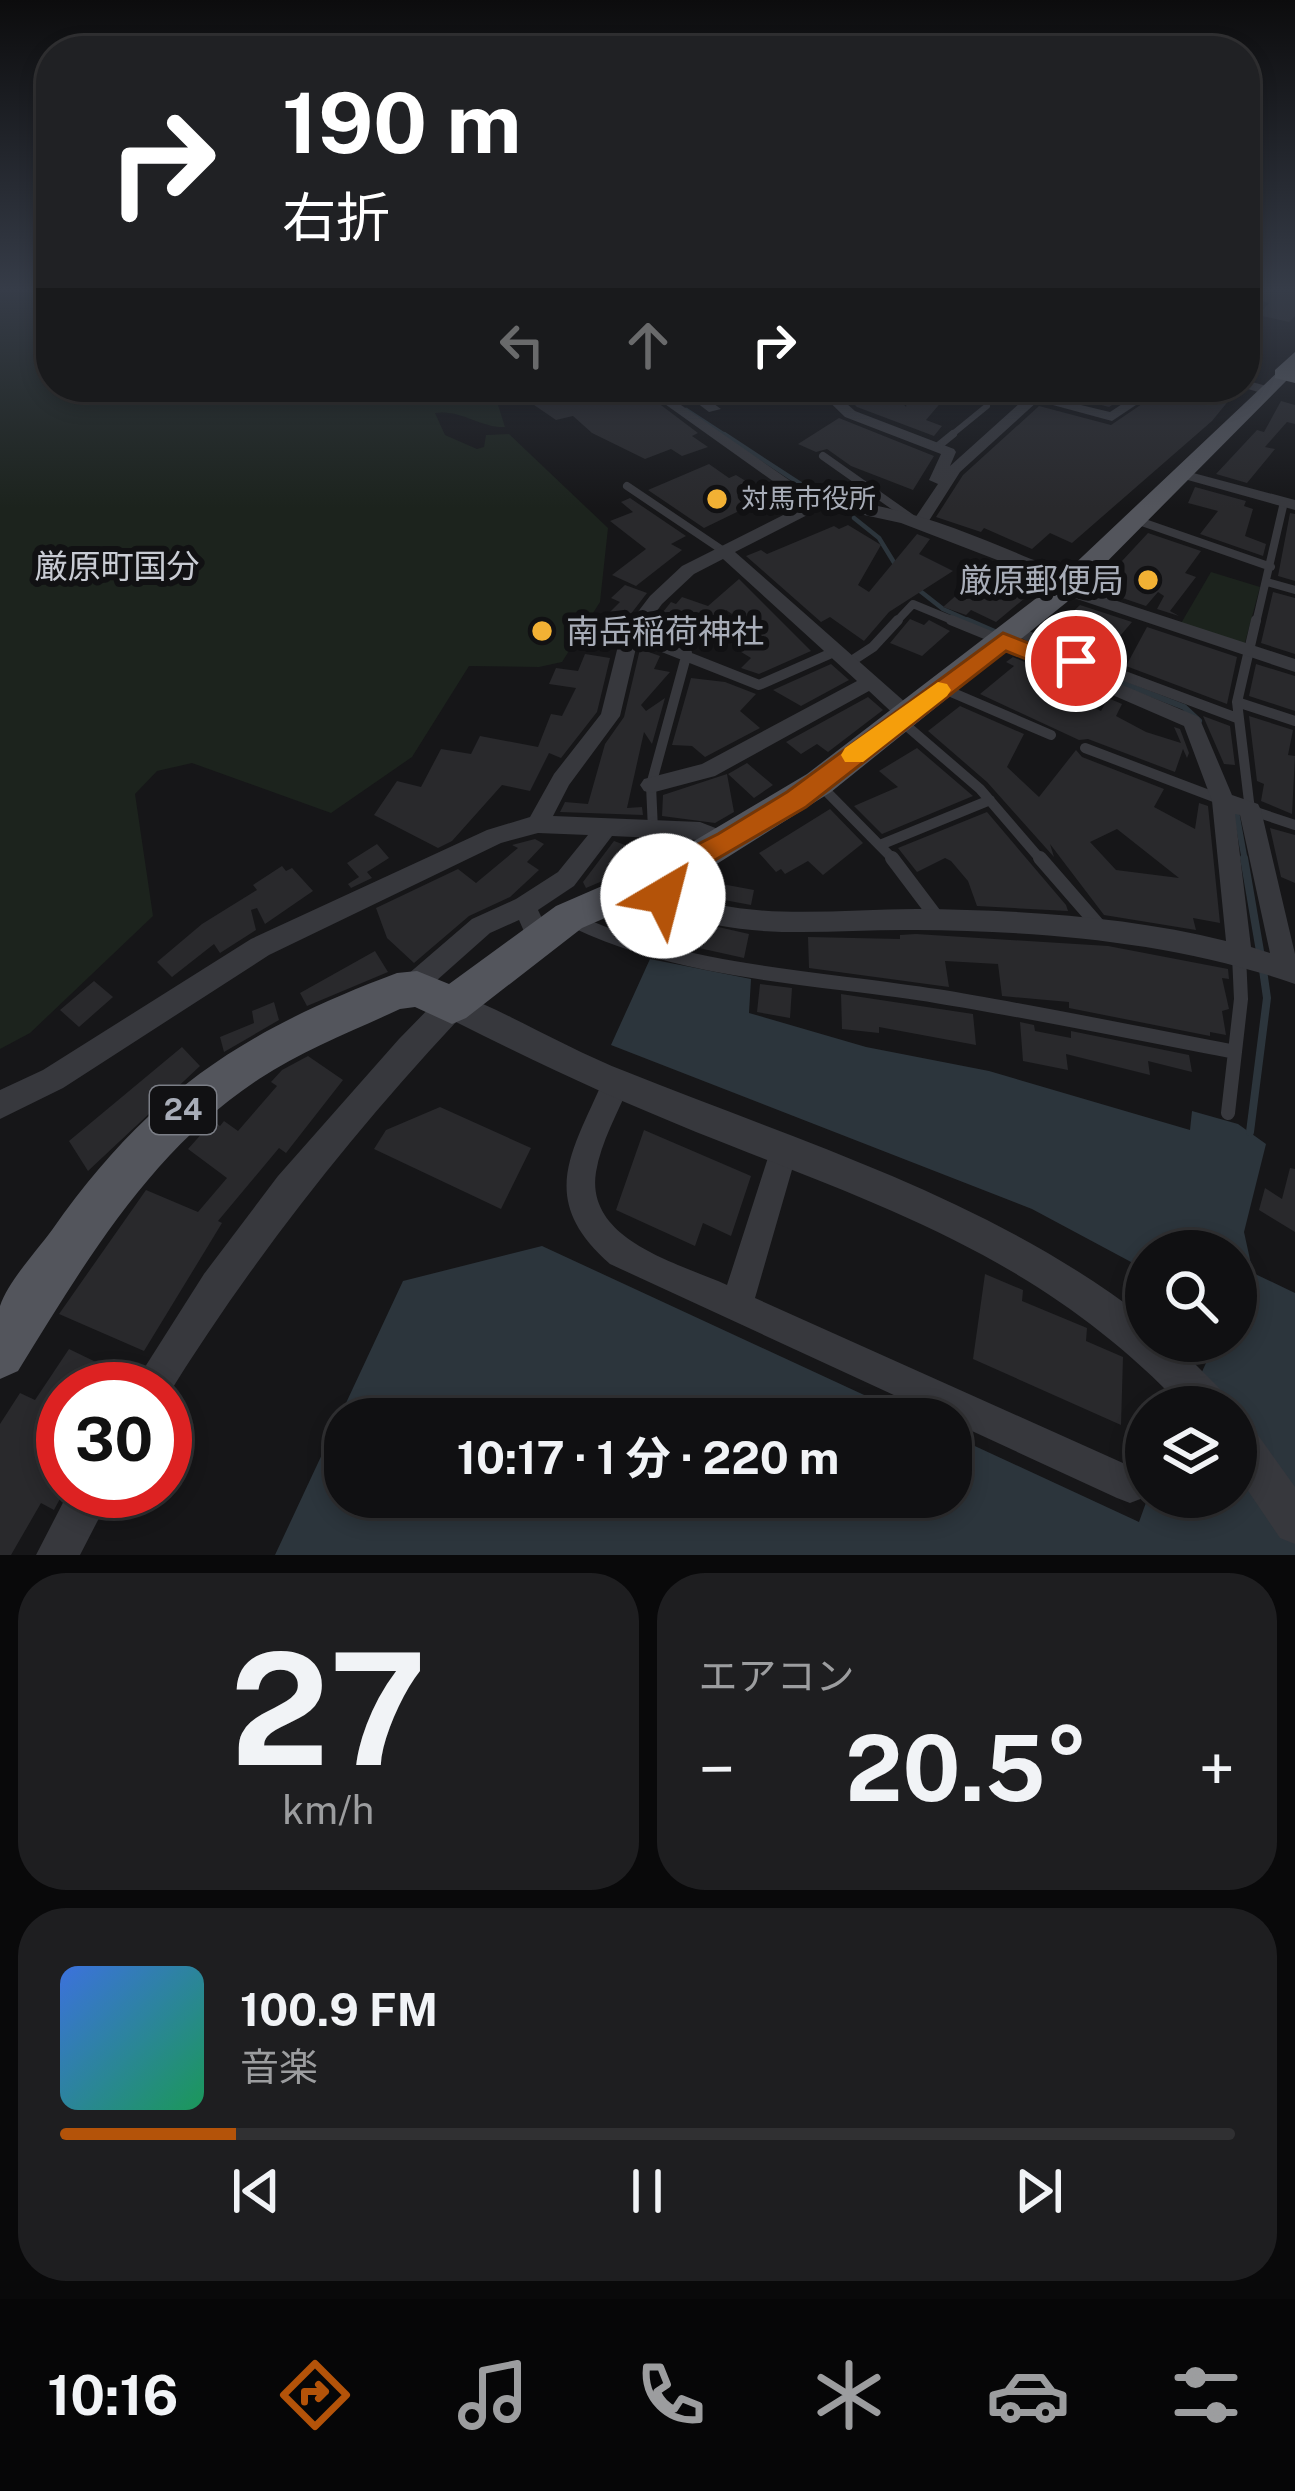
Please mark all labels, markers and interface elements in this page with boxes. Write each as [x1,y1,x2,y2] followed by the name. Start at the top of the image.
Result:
[282,73,521,172] text: 190 m
[84,84,240,240] icon: right
[282,186,390,249] text: 右折
[489,312,555,378] icon: left
[615,312,681,378] icon: ahead
[741,312,807,378] icon: right
[741,482,876,514] place label: 対馬市役所
[704,486,730,512] marker: 対馬市役所
[35,547,200,585] district label: 厳原町国分
[959,561,1124,599] place label: 厳原郵便局
[1135,567,1161,593] marker: 厳原郵便局
[1025,610,1127,712] pin
[566,612,764,650] place label: 南岳稲荷神社
[529,618,555,644] marker: 南岳稲荷神社
[1043,628,1109,694] icon: arrive
[600,833,726,959] position arrow
[150,1086,216,1134] road number: 24
[1125,1230,1257,1518] map controls
[1125,1230,1257,1362] button: search
[36,1362,192,1518] speed limit sign: 30
[1125,1386,1257,1518] button: layers
[457,1431,839,1484] text: 10:17 · 1 分 · 220 m
[230,1617,427,1800] text: 27
[699,1653,855,1699] text: エアコン
[845,1715,1088,1821] text: 20.5°
[699,1730,735,1808] text: −
[1198,1730,1235,1808] text: +
[282,1787,374,1833] text: km/h
[240,1983,438,2036] text: 100.9 FM
[240,2044,318,2090] text: 音楽
[223,2158,289,2224] icon: previous
[614,2158,680,2224] icon: pause
[1006,2158,1072,2224] icon: next
[273,2353,357,2437] icon: directions
[451,2353,535,2437] icon: music
[629,2353,713,2437] icon: phone
[807,2353,891,2437] icon: climate
[986,2353,1070,2437] icon: car
[1164,2353,1248,2437] icon: filters
[47,2364,178,2427] text: 10:16

